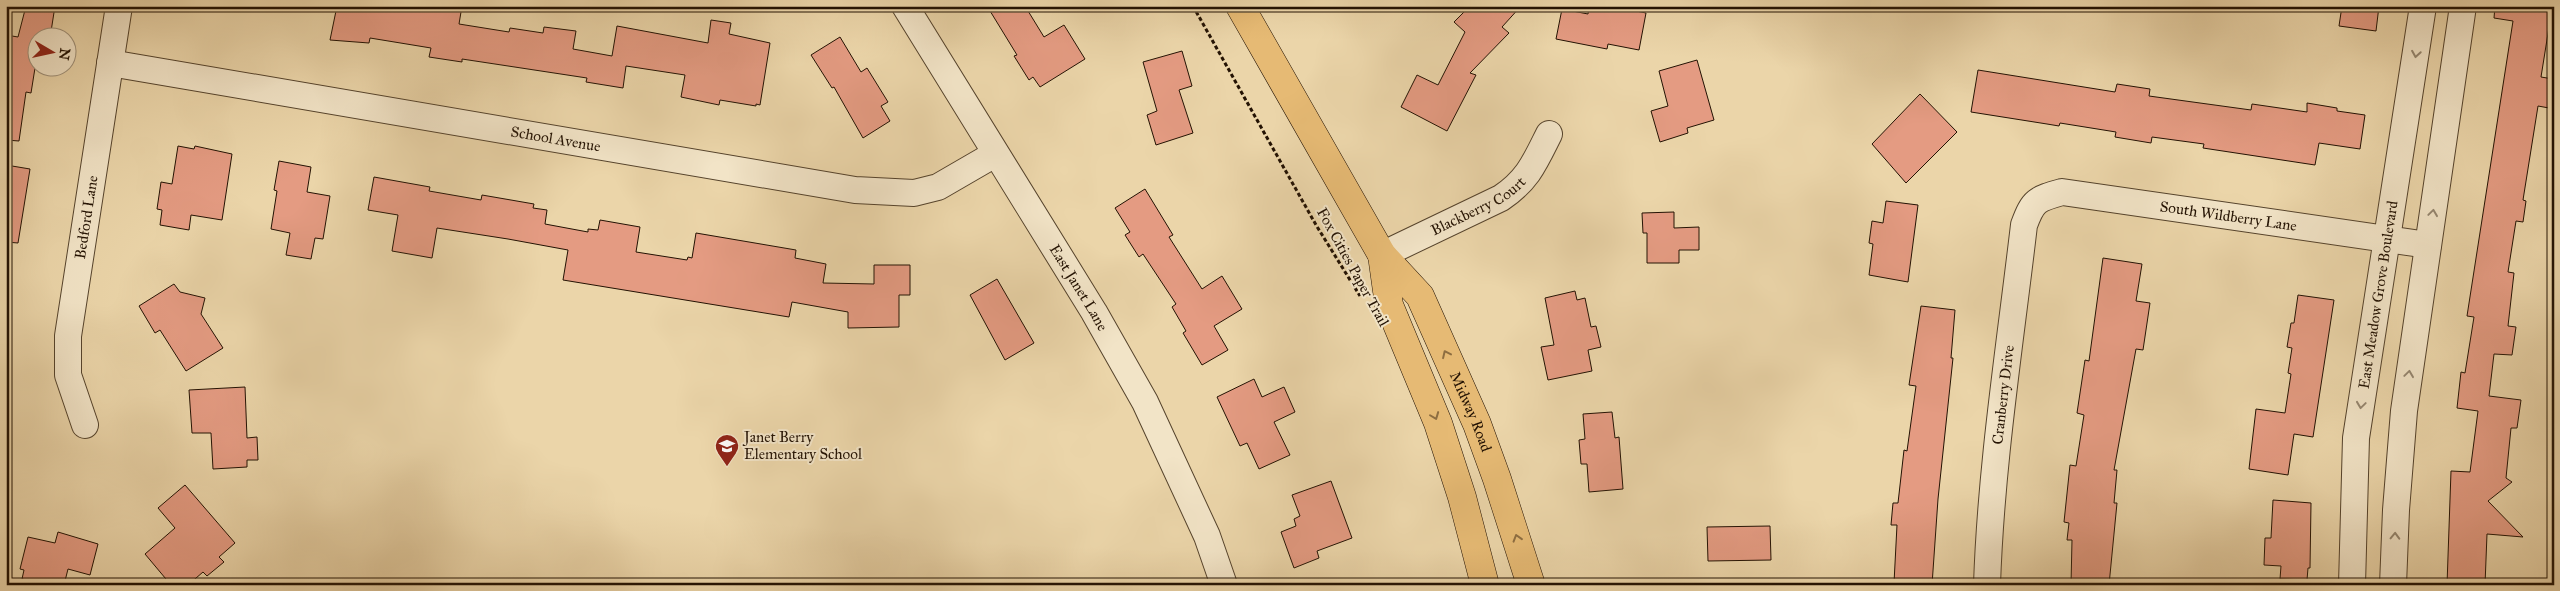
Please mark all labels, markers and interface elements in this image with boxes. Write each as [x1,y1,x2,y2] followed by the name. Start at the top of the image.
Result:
[28,28,78,78] north arrow
[55,47,74,61] text: N
[2411,50,2421,59] one-way arrow
[509,122,602,155] street label: School Avenue
[1428,173,1530,239] street label: Blackberry Court
[71,174,102,260] street label: Bedford Lane
[2159,197,2298,235] street label: South Wildberry Lane
[2355,199,2402,390] street label: East Meadow Grove Boulevard
[1313,205,1394,330] street label: Fox Cities Paper Trail
[2427,209,2437,218] one-way arrow
[1046,241,1112,334] street label: East Janet Lane
[1988,344,2018,445] street label: Cranberry Drive
[1442,350,1453,359] one-way arrow
[1446,369,1496,455] street label: Midway Road
[2403,370,2414,378] one-way arrow
[2357,401,2367,410] one-way arrow
[1429,411,1439,420] one-way arrow
[742,428,863,463] place label: Janet Berry Elementary School
[714,433,740,467] school or university icon: Janet Berry Elementary School
[2390,532,2400,540] one-way arrow
[1512,534,1522,543] one-way arrow

